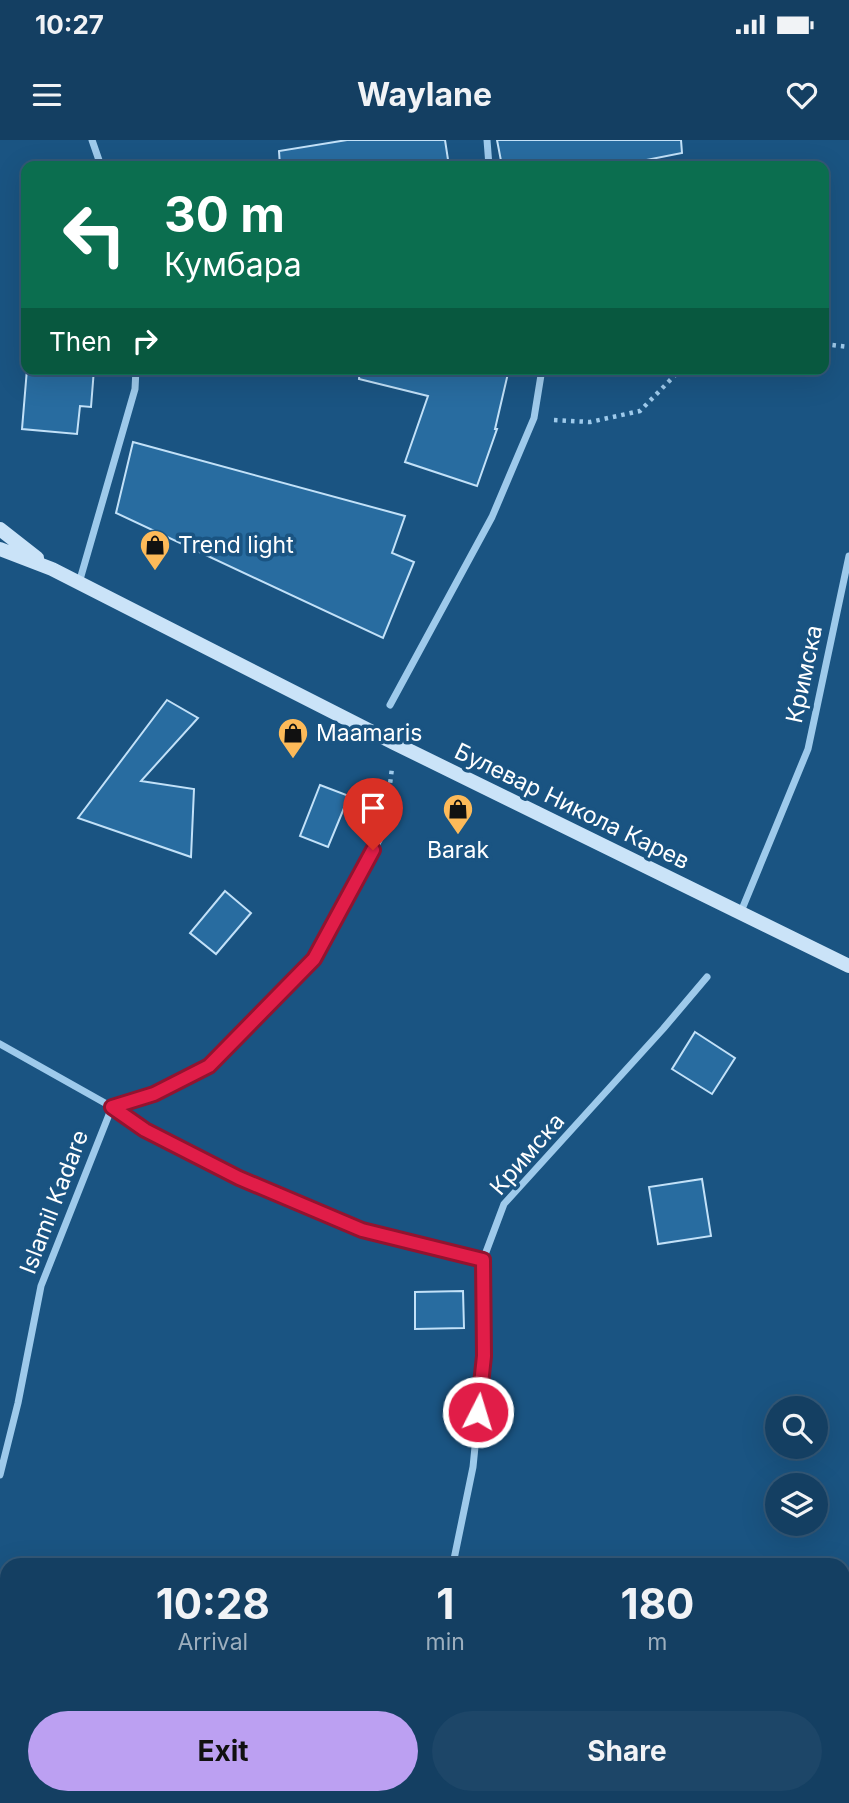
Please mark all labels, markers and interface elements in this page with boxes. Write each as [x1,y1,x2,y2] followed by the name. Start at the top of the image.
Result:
[35,9,104,40] text: 10:27
[357,75,492,114] text: Waylane
[28,76,66,114] icon: menu
[783,76,821,114] icon: heart
[164,185,285,244] text: 30 m
[49,189,140,280] icon: left
[164,245,302,284] text: Кумбара
[126,322,164,360] icon: right
[49,326,112,357] text: Then
[138,528,172,572] shop icon: Trend light
[178,531,294,559] place label: Trend light
[780,622,828,726] street label: Кримска
[276,716,310,760] shop icon: Maamaris
[316,719,422,747] place label: Maamaris
[450,737,694,875] street label: Булевар Никола Карев
[343,778,403,850] pin
[354,789,392,827] icon: arrive
[441,792,475,836] shop icon: Barak
[427,836,489,864] place label: Barak
[484,1107,570,1201] street label: Кримска
[14,1126,94,1278] street label: Islamil Kadare
[441,1375,515,1449] position arrow
[765,1396,828,1536] map controls
[765,1396,828,1459] button: search
[765,1473,828,1536] button: layers
[156,1578,270,1629] text: 10:28
[436,1578,454,1629] text: 1
[621,1578,694,1629] text: 180
[177,1628,248,1656] text: Arrival
[426,1628,465,1656] text: min
[647,1628,668,1656] text: m
[28,1711,418,1791] button: Exit
[432,1711,822,1791] button: Share

